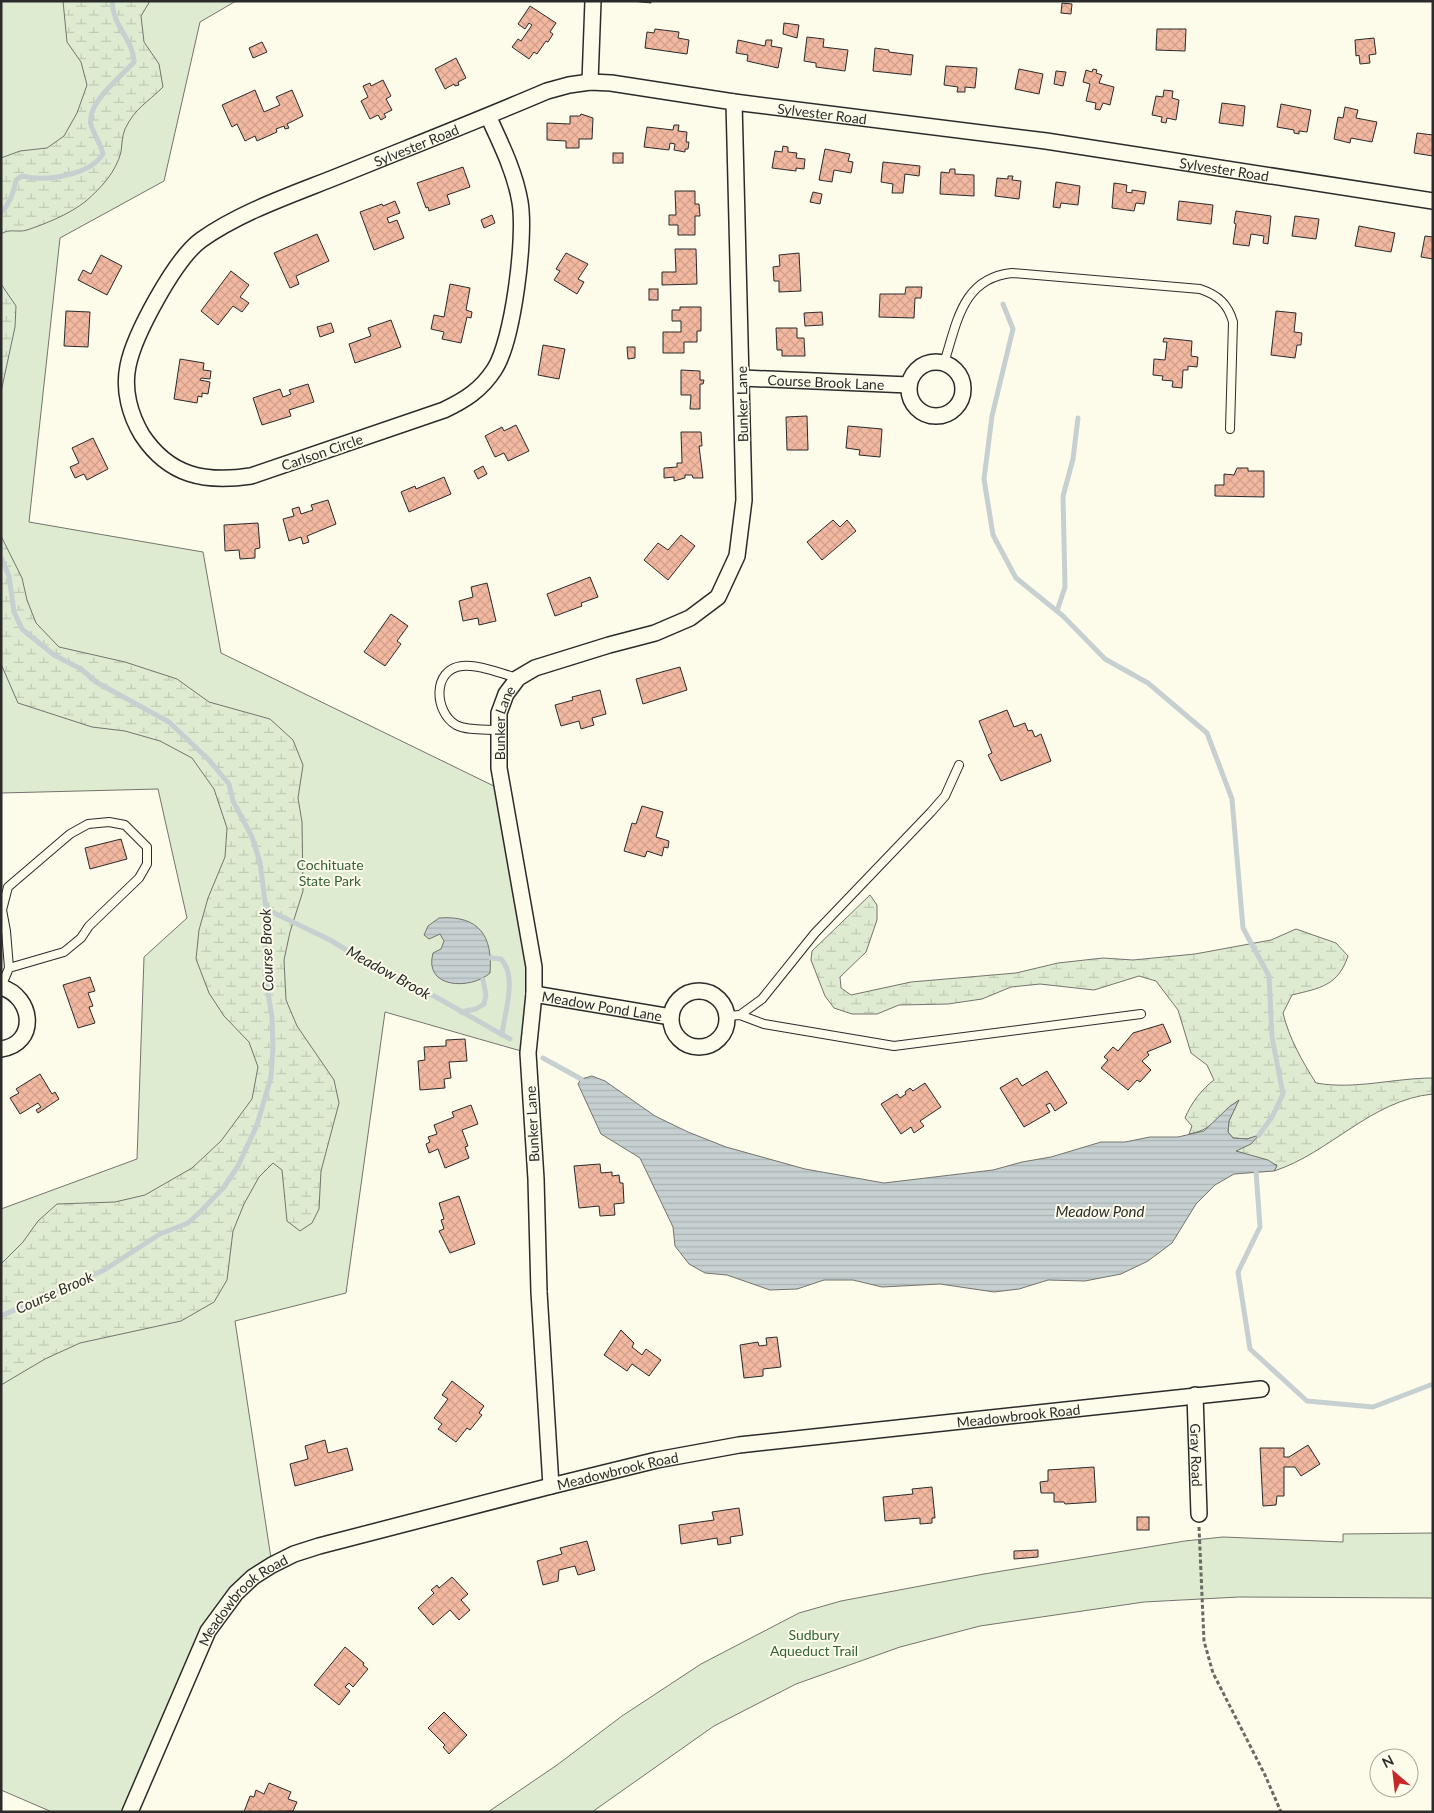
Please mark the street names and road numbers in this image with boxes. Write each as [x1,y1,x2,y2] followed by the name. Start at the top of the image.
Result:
[776,99,868,127] street label: Sylvester Road
[371,120,461,169] street label: Sylvester Road
[1178,153,1270,184] street label: Sylvester Road
[733,366,751,442] street label: Bunker Lane
[767,371,885,392] street label: Course Brook Lane
[279,430,365,474] street label: Carlson Circle
[491,682,518,760] street label: Bunker Lane
[541,987,664,1024] street label: Meadow Pond Lane
[522,1085,542,1163] street label: Bunker Lane
[956,1400,1081,1430] street label: Meadowbrook Road
[1187,1423,1207,1487] street label: Gray Road
[555,1448,680,1493] street label: Meadowbrook Road
[194,1550,290,1648] street label: Meadowbrook Road

